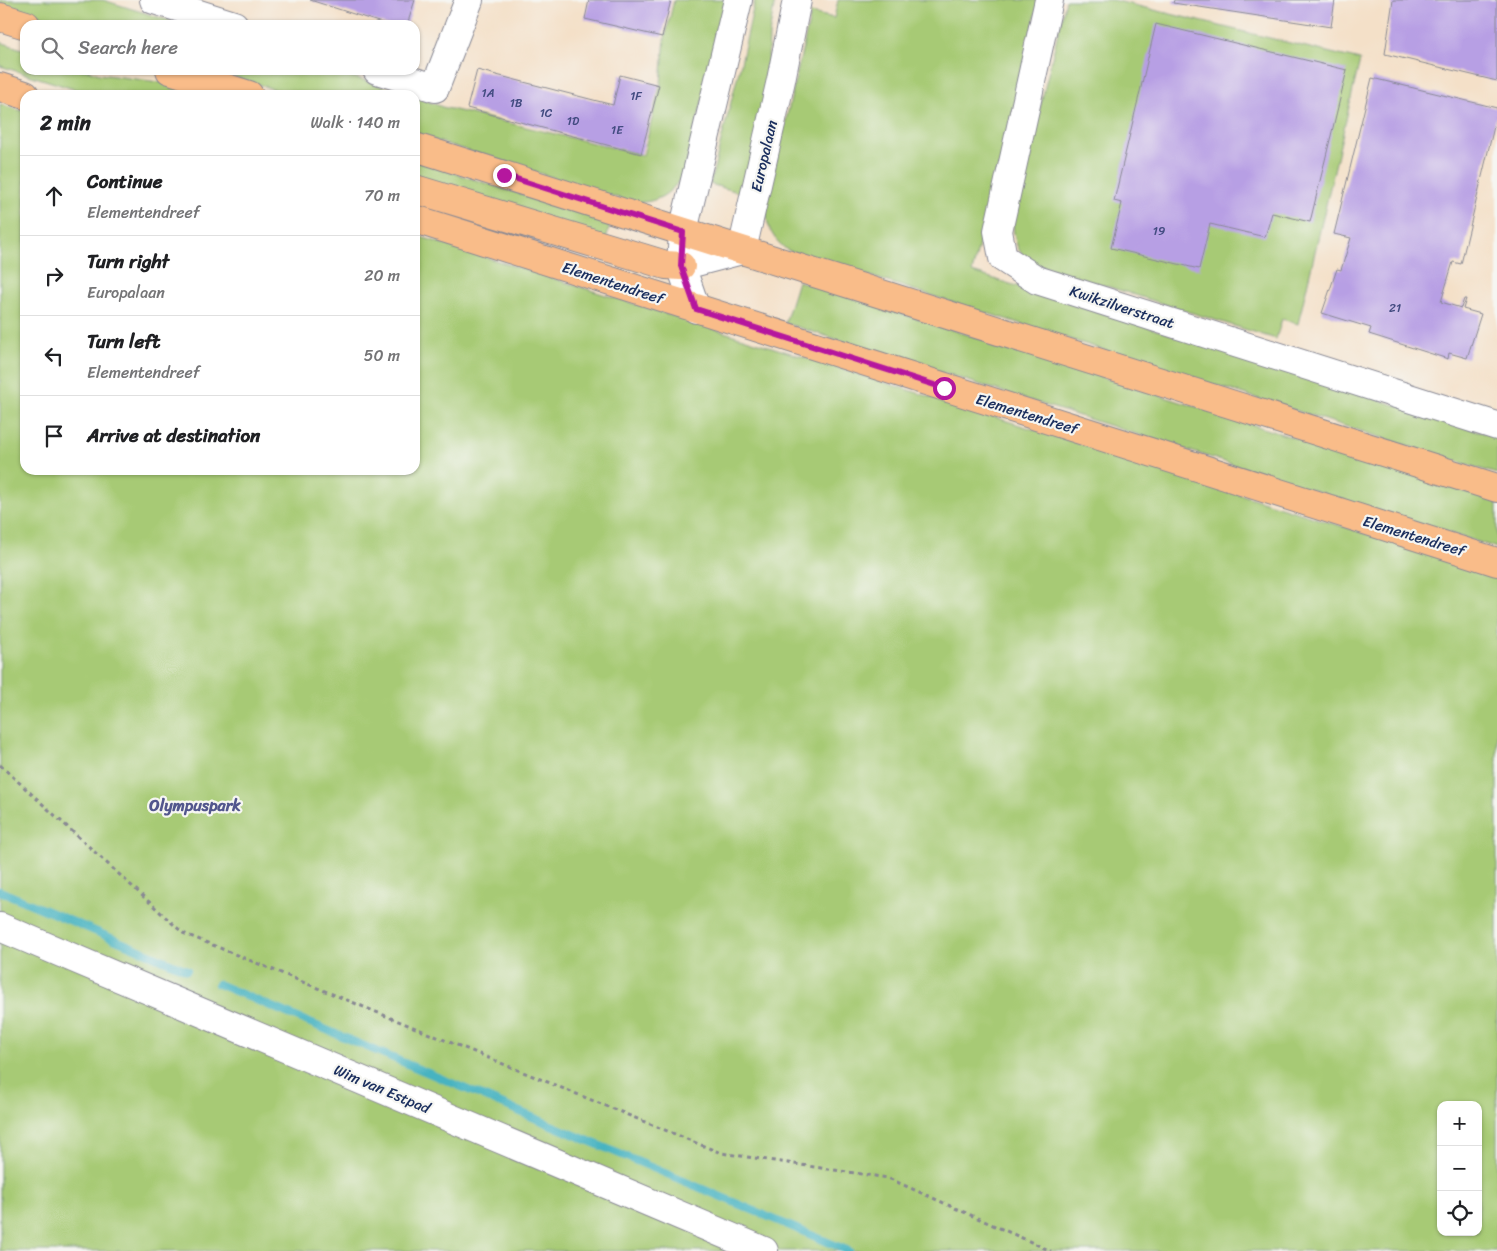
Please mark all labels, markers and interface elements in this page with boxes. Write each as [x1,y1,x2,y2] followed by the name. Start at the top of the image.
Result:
[20,20,420,75] search box
[78,31,178,64] text: Search here
[38,34,66,62] icon: search
[481,82,495,104] house number: 1A
[630,85,642,107] house number: 1F
[510,92,523,114] house number: 1B
[540,102,553,124] house number: 1C
[40,104,91,142] text: 2 min
[311,108,400,137] text: Walk · 140 m
[567,110,580,132] house number: 1D
[743,118,785,194] street label: Europalaan
[611,119,624,141] house number: 1E
[493,164,516,187] route end
[87,165,163,198] text: Continue
[364,181,400,210] text: 70 m
[40,182,68,210] icon: ahead
[87,198,200,227] text: Elementendreef
[1153,220,1165,242] house number: 19
[87,245,169,278] text: Turn right
[559,254,669,312] street label: Elementendreef
[364,261,400,290] text: 20 m
[40,262,68,290] icon: right
[87,278,165,307] text: Europalaan
[1066,278,1178,336] street label: Kwikzilverstraat
[1389,297,1401,319] house number: 21
[87,325,160,358] text: Turn left
[364,341,400,370] text: 50 m
[40,342,68,370] icon: left
[87,358,200,387] text: Elementendreef
[933,377,956,400] route start
[973,386,1083,442] street label: Elementendreef
[87,419,260,452] text: Arrive at destination
[40,422,68,450] icon: arrive
[1360,508,1470,564] street label: Elementendreef
[148,791,241,820] district label: Olympuspark
[330,1057,435,1121] street label: Wim van Estpad
[1437,1101,1482,1236] map controls
[1437,1101,1482,1146] button: +
[1437,1146,1482,1191] button: −
[1437,1191,1482,1236] button: locate

